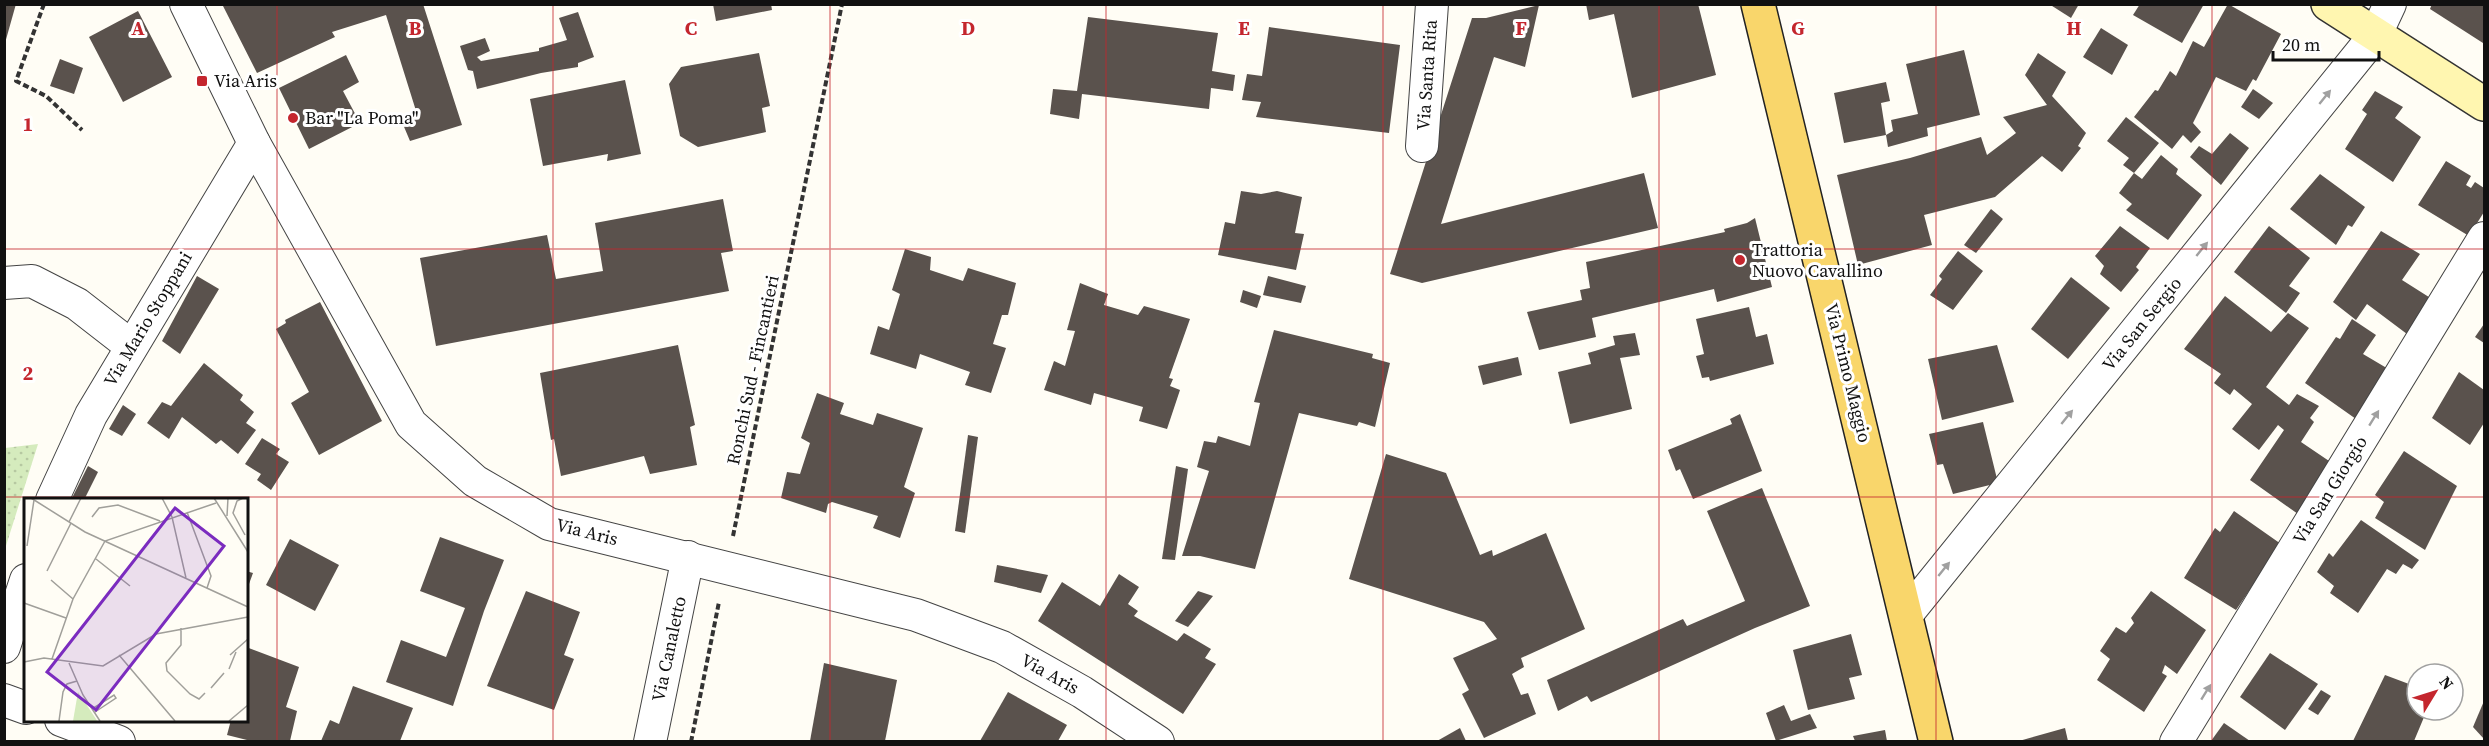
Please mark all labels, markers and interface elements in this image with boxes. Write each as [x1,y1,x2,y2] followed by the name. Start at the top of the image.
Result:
[131,14,145,42] text: A
[408,14,422,42] text: B
[685,14,697,42] text: C
[961,14,975,42] text: D
[1238,14,1250,42] text: E
[1515,14,1527,42] text: F
[1791,14,1805,42] text: G
[2066,14,2082,42] text: H
[1410,18,1443,131] street label: Via Santa Rita
[2273,24,2380,62] scale bar
[2282,32,2320,57] text: 20 m
[214,68,277,93] place label: Via Aris
[195,74,209,88] marker: Via Aris
[2318,90,2331,105] one-way arrow
[305,105,419,130] place label: Bar "La Poma"
[23,110,33,138] text: 1
[286,111,300,125] marker: Bar "La Poma"
[1752,237,1883,283] place label: Trattoria Nuovo Cavallino
[2196,241,2209,257] one-way arrow
[97,247,198,391] street label: Via Mario Stoppani
[1733,253,1747,267] marker: Trattoria Nuovo Cavallino
[2096,271,2187,376] street label: Via San Sergio
[720,273,785,467] street label: Ronchi Sud - Fincantieri
[1819,301,1878,445] street label: Via Primo Maggio
[23,359,34,387] text: 2
[2060,409,2073,425] one-way arrow
[2369,410,2380,426] one-way arrow
[2286,431,2373,549] street label: Via San Giorgio
[24,498,248,722] inset map
[554,512,621,551] street label: Via Aris
[1937,561,1950,576] one-way arrow
[645,594,692,704] street label: Via Canaletto
[1017,647,1084,700] street label: Via Aris
[2405,662,2465,722] north arrow
[2435,671,2459,694] text: N
[2201,684,2212,700] one-way arrow

